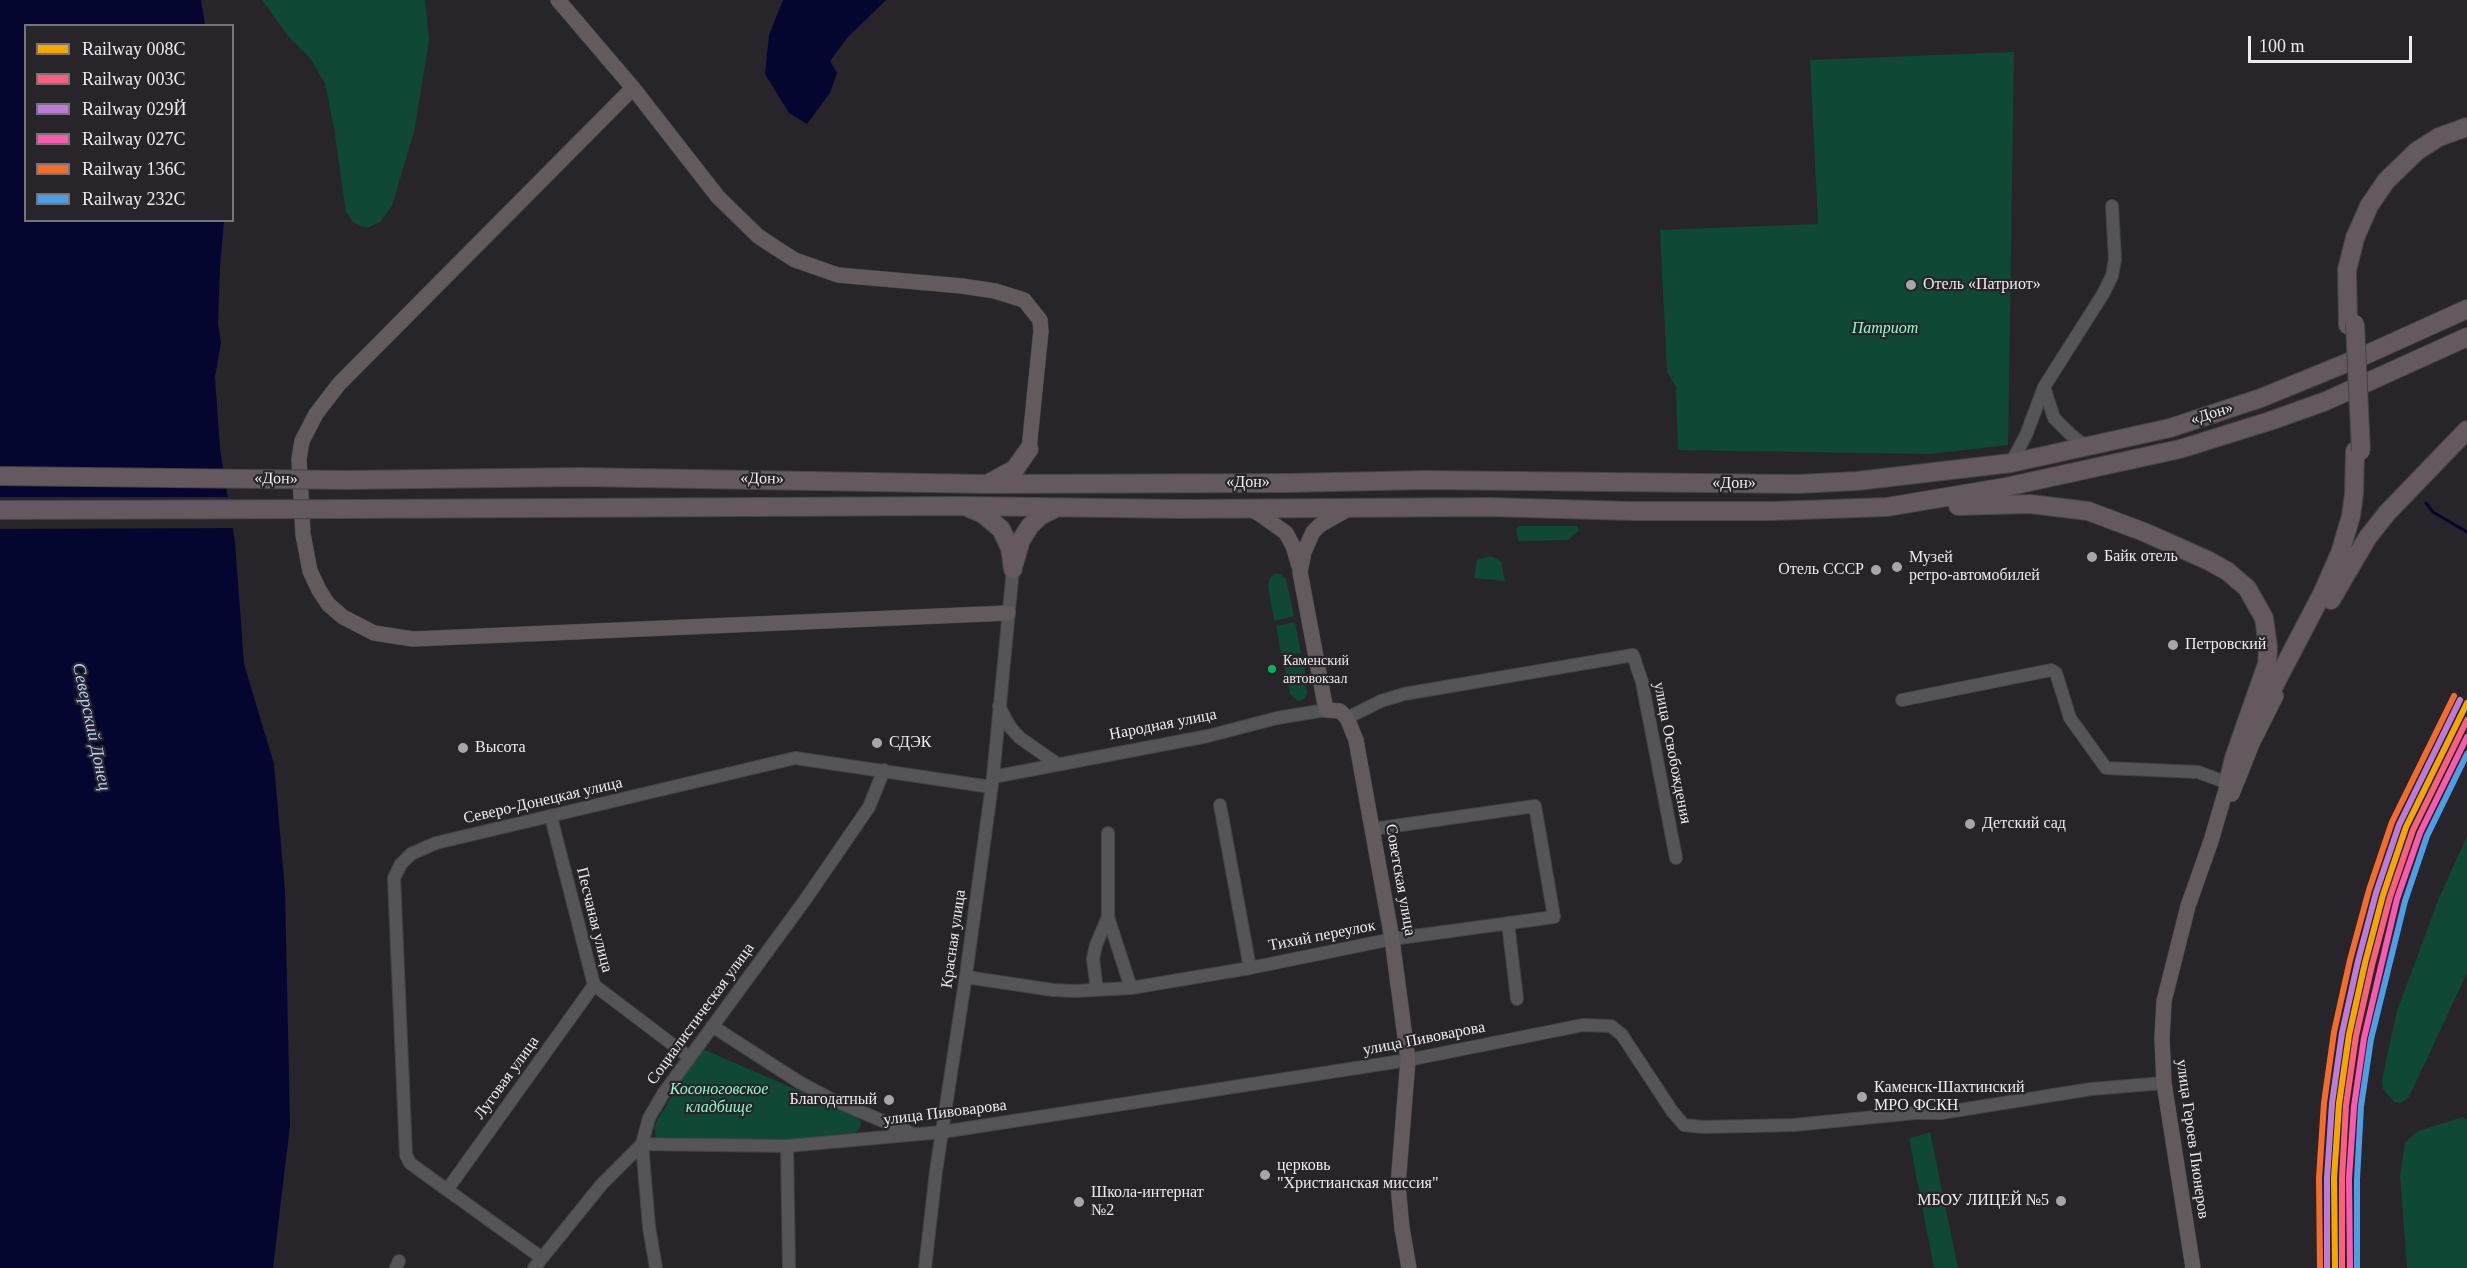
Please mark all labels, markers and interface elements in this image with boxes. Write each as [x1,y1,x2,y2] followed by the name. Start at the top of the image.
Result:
[24,24,234,222] legend
[2251,24,2414,62] scale bar
[2259,36,2305,56] text: 100 m
[82,39,186,59] text: Railway 008С
[82,69,186,89] text: Railway 003С
[82,99,186,119] text: Railway 029Й
[82,129,186,149] text: Railway 027С
[82,159,186,179] text: Railway 136С
[82,189,186,209] text: Railway 232C
[1923,275,2041,295] place label: Отель «Патриот»
[1904,278,1918,292] marker: Отель «Патриот»
[1852,319,1918,339] park label: Патриот
[2188,398,2236,430] street label: «Дон»
[254,469,298,489] street label: «Дон»
[740,469,784,489] street label: «Дон»
[1226,473,1270,493] street label: «Дон»
[1712,474,1756,494] street label: «Дон»
[2104,547,2178,567] place label: Байк отель
[1909,548,2040,586] place label: Музей ретро-автомобилей
[2085,550,2099,564] marker: Байк отель
[1778,560,1864,580] place label: Отель СССР
[1890,560,1904,574] marker: Музей ретро-автомобилей
[1869,563,1883,577] marker: Отель СССР
[2185,635,2266,655] place label: Петровский
[2166,638,2180,652] marker: Петровский
[1283,653,1349,686] place label: Каменский автовокзал
[67,661,115,793] water label: Северский Донец
[1266,663,1278,675] marker: Каменский автовокзал
[1649,680,1695,826] street label: улица Освобождения
[1108,705,1218,745] street label: Народная улица
[889,733,931,753] place label: СДЭК
[870,736,884,750] marker: СДЭК
[475,738,526,758] place label: Высота
[456,741,470,755] marker: Высота
[462,773,624,829] street label: Северо-Донецкая улица
[1982,814,2066,834] place label: Детский сад
[1963,817,1977,831] marker: Детский сад
[1381,823,1419,937] street label: Советская улица
[572,866,616,974] street label: Песчаная улица
[938,888,970,990] street label: Красная улица
[1267,916,1377,956] street label: Тихий переулок
[643,939,759,1089] street label: Социалистическая улица
[1361,1018,1487,1060] street label: улица Пивоварова
[470,1033,544,1123] street label: Луговая улица
[2171,1058,2213,1220] street label: улица Героев Пионеров
[1874,1078,2025,1116] place label: Каменск-Шахтинский МРО ФСКН
[670,1080,768,1118] park label: Косоноговское кладбище
[790,1090,877,1110] place label: Благодатный
[1855,1090,1869,1104] marker: Каменск-Шахтинский МРО ФСКН
[882,1093,896,1107] marker: Благодатный
[882,1096,1008,1130] street label: улица Пивоварова
[1277,1156,1438,1194] place label: церковь "Христианская миссия"
[1258,1168,1272,1182] marker: церковь "Христианская миссия"
[1091,1183,1204,1221] place label: Школа-интернат №2
[1917,1191,2049,1211] place label: МБОУ ЛИЦЕЙ №5
[2054,1194,2068,1208] marker: МБОУ ЛИЦЕЙ №5
[1072,1195,1086,1209] marker: Школа-интернат №2

